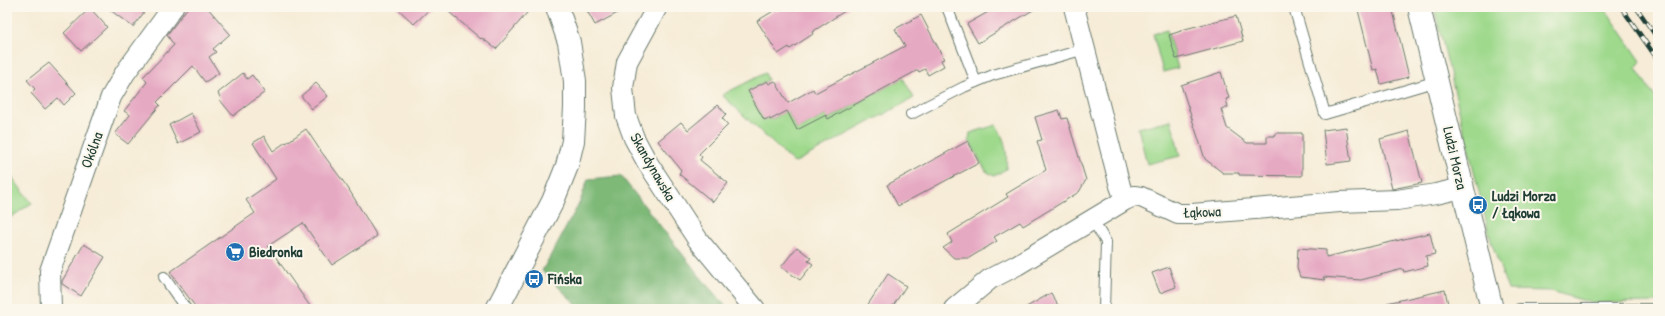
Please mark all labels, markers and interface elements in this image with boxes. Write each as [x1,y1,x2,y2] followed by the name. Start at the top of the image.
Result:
[1438,124,1473,191] street label: Ludzi Morza
[75,129,108,171] street label: Okólna
[625,129,681,205] street label: Skandynawska
[1492,185,1556,223] place label: Ludzi Morza / Łąkowa
[1467,194,1489,216] bus stop icon: Ludzi Morza / Łąkowa
[1183,200,1221,223] street label: Łąkowa
[224,241,246,263] supermarket icon: Biedronka
[249,241,303,262] place label: Biedronka
[523,268,545,290] bus stop icon: Fińska
[547,268,582,289] place label: Fińska

